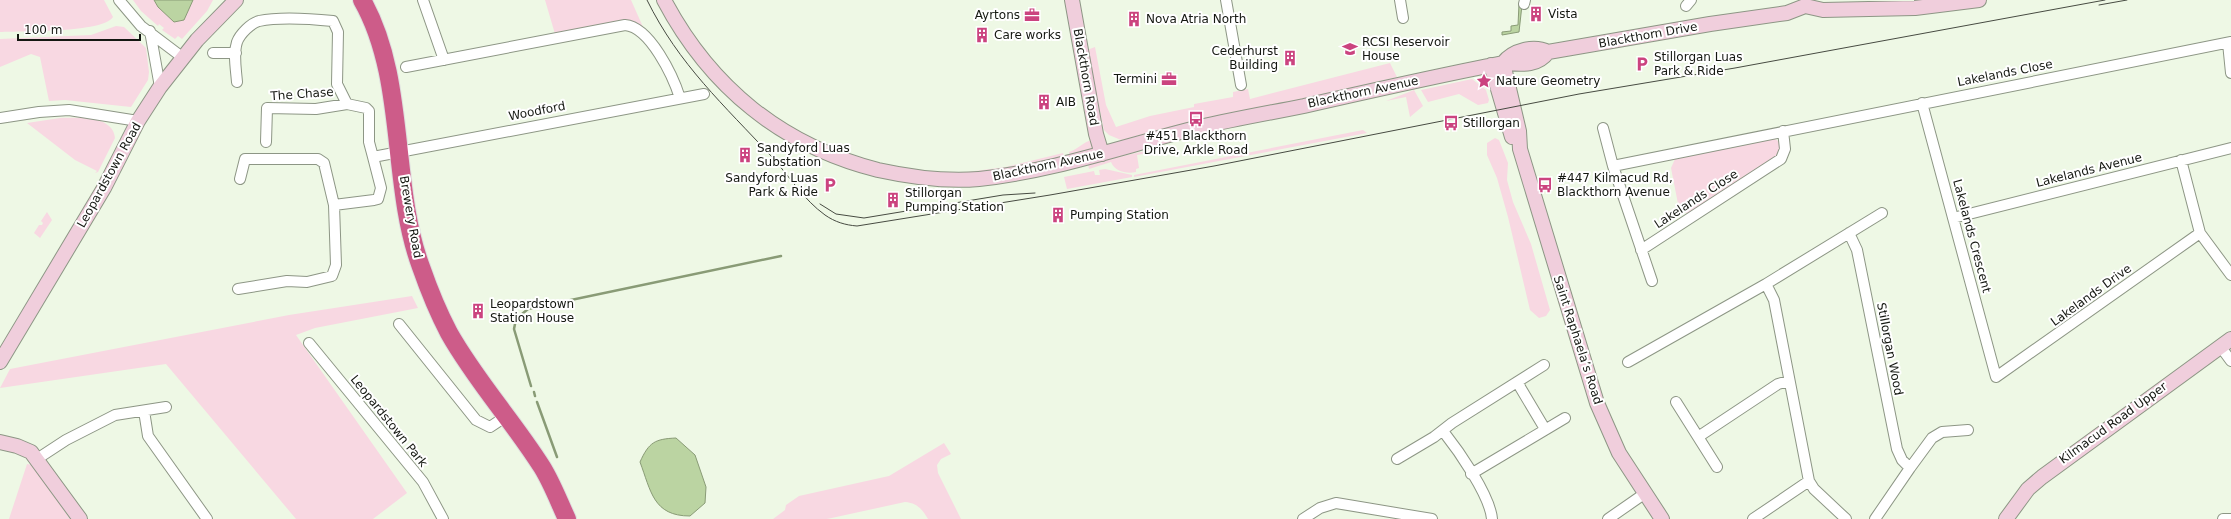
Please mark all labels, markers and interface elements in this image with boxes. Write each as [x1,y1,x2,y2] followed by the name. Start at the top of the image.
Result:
[1527,5,1545,23] building icon: Vista
[1023,6,1041,24] office icon: Ayrtons
[1548,7,1578,21] place label: Vista
[975,8,1020,22] place label: Ayrtons
[1125,10,1143,28] building icon: Nova Atria North
[1146,12,1246,26] place label: Nova Atria North
[18,16,140,42] scale bar
[1597,19,1699,51] street label: Blackthorn Drive
[24,23,62,37] text: 100 m
[973,26,991,44] building icon: Care works
[1071,27,1101,127] street label: Blackthorn Road
[994,28,1061,42] place label: Care works
[1362,35,1450,63] place label: RCSI Reservoir House
[1341,40,1359,58] school or university icon: RCSI Reservoir House
[1211,44,1278,72] place label: Cederhurst Building
[1281,49,1299,67] building icon: Cederhurst Building
[1654,50,1742,78] place label: Stillorgan Luas Park & Ride
[1633,55,1651,73] parking icon: Stillorgan Luas Park & Ride
[1956,57,2054,89] street label: Lakelands Close
[1160,70,1178,88] office icon: Termini
[1113,72,1157,86] place label: Termini
[1475,72,1493,90] place icon: Nature Geometry
[1306,73,1420,111] street label: Blackthorn Avenue
[1496,74,1600,88] place label: Nature Geometry
[269,85,334,103] street label: The Chase
[1035,93,1053,111] building icon: AIB
[1056,95,1076,109] place label: AIB
[508,99,566,123] street label: Woodford
[1187,110,1205,128] bus stop icon: #451 Blackthorn Drive, Arkle Road
[1442,114,1460,132] bus stop icon: Stillorgan
[1463,116,1520,130] place label: Stillorgan
[74,120,144,230] street label: Leopardstown Road
[1144,129,1248,157] place label: #451 Blackthorn Drive, Arkle Road
[757,141,850,169] place label: Sandyford Luas Substation
[736,146,754,164] building icon: Sandyford Luas Substation
[991,146,1105,184] street label: Blackthorn Avenue
[2035,150,2143,190] street label: Lakelands Avenue
[1652,167,1740,231] street label: Lakelands Close
[725,171,818,199] place label: Sandyford Luas Park & Ride
[1557,171,1673,199] place label: #447 Kilmacud Rd, Blackthorn Avenue
[397,175,425,259] street label: Brewery Road
[821,176,839,194] parking icon: Sandyford Luas Park & Ride
[1536,176,1554,194] bus stop icon: #447 Kilmacud Rd, Blackthorn Avenue
[1950,178,1994,295] street label: Lakelands Crescent
[905,186,1004,214] place label: Stillorgan Pumping Station
[884,191,902,209] building icon: Stillorgan Pumping Station
[1049,206,1067,224] building icon: Pumping Station
[1070,208,1169,222] place label: Pumping Station
[2048,261,2134,329] street label: Lakelands Drive
[1551,274,1605,406] street label: Saint Raphaela’s Road
[490,297,574,325] place label: Leopardstown Station House
[1874,301,1906,397] street label: Stillorgan Wood
[469,302,487,320] building icon: Leopardstown Station House
[348,372,430,470] street label: Leopardstown Park
[2057,379,2170,467] street label: Kilmacud Road Upper

